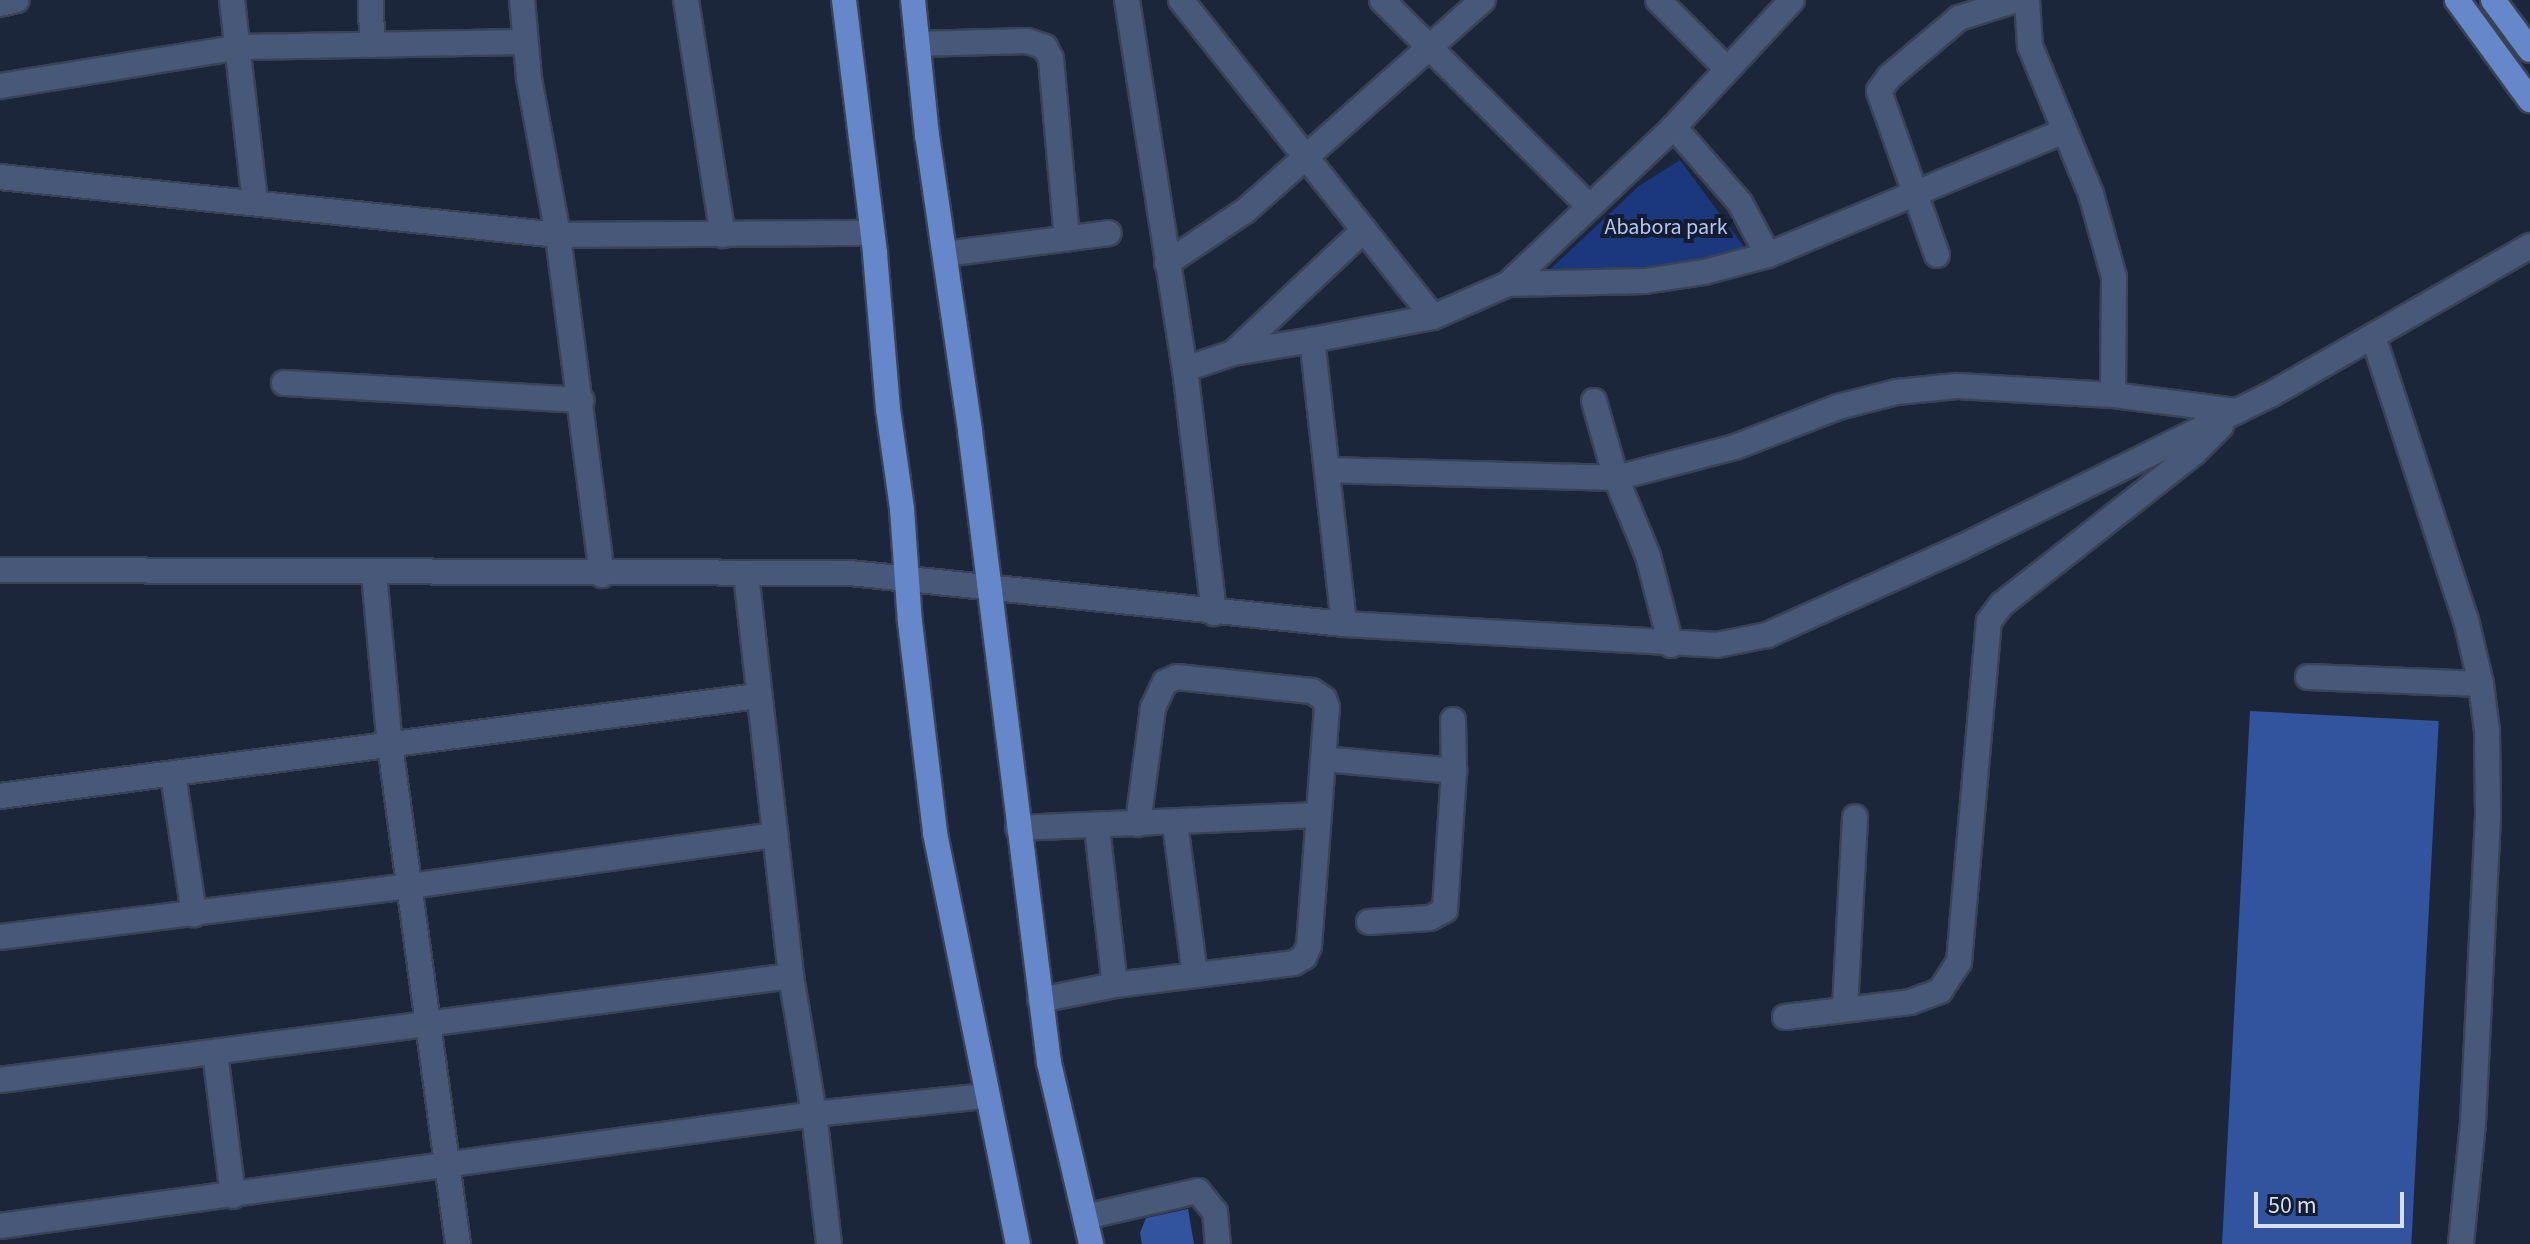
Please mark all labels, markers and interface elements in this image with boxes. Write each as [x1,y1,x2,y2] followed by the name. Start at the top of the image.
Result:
[1604,215,1728,241] park label: Ababora park
[2258,1176,2408,1226] scale bar
[2268,1188,2317,1223] text: 50 m

